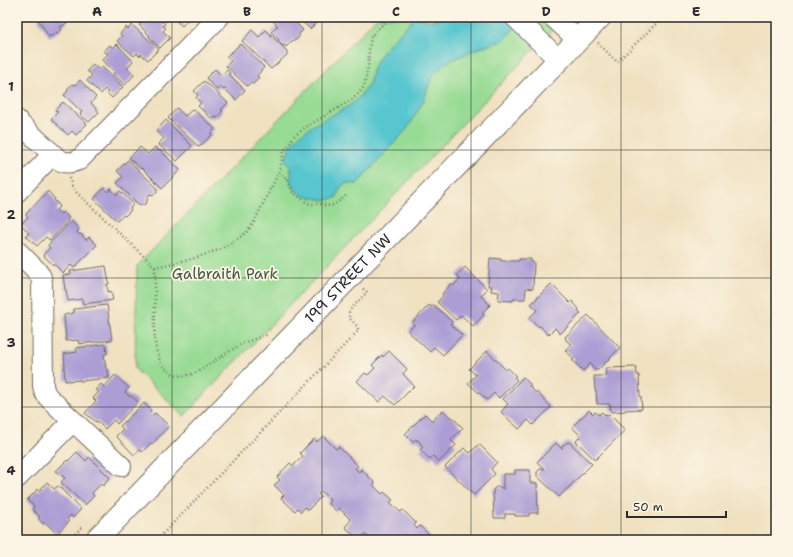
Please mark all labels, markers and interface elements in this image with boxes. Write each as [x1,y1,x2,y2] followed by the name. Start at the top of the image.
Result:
[92,3,102,20] text: A
[243,3,251,20] text: B
[392,3,400,20] text: C
[541,3,551,20] text: D
[692,3,701,20] text: E
[8,78,14,95] text: 1
[6,206,16,223] text: 2
[300,229,396,328] street label: 199 STREET NW
[172,264,278,284] park label: Galbraith Park
[6,334,16,351] text: 3
[6,462,16,479] text: 4
[627,493,726,519] scale bar
[633,499,663,515] text: 50 m

